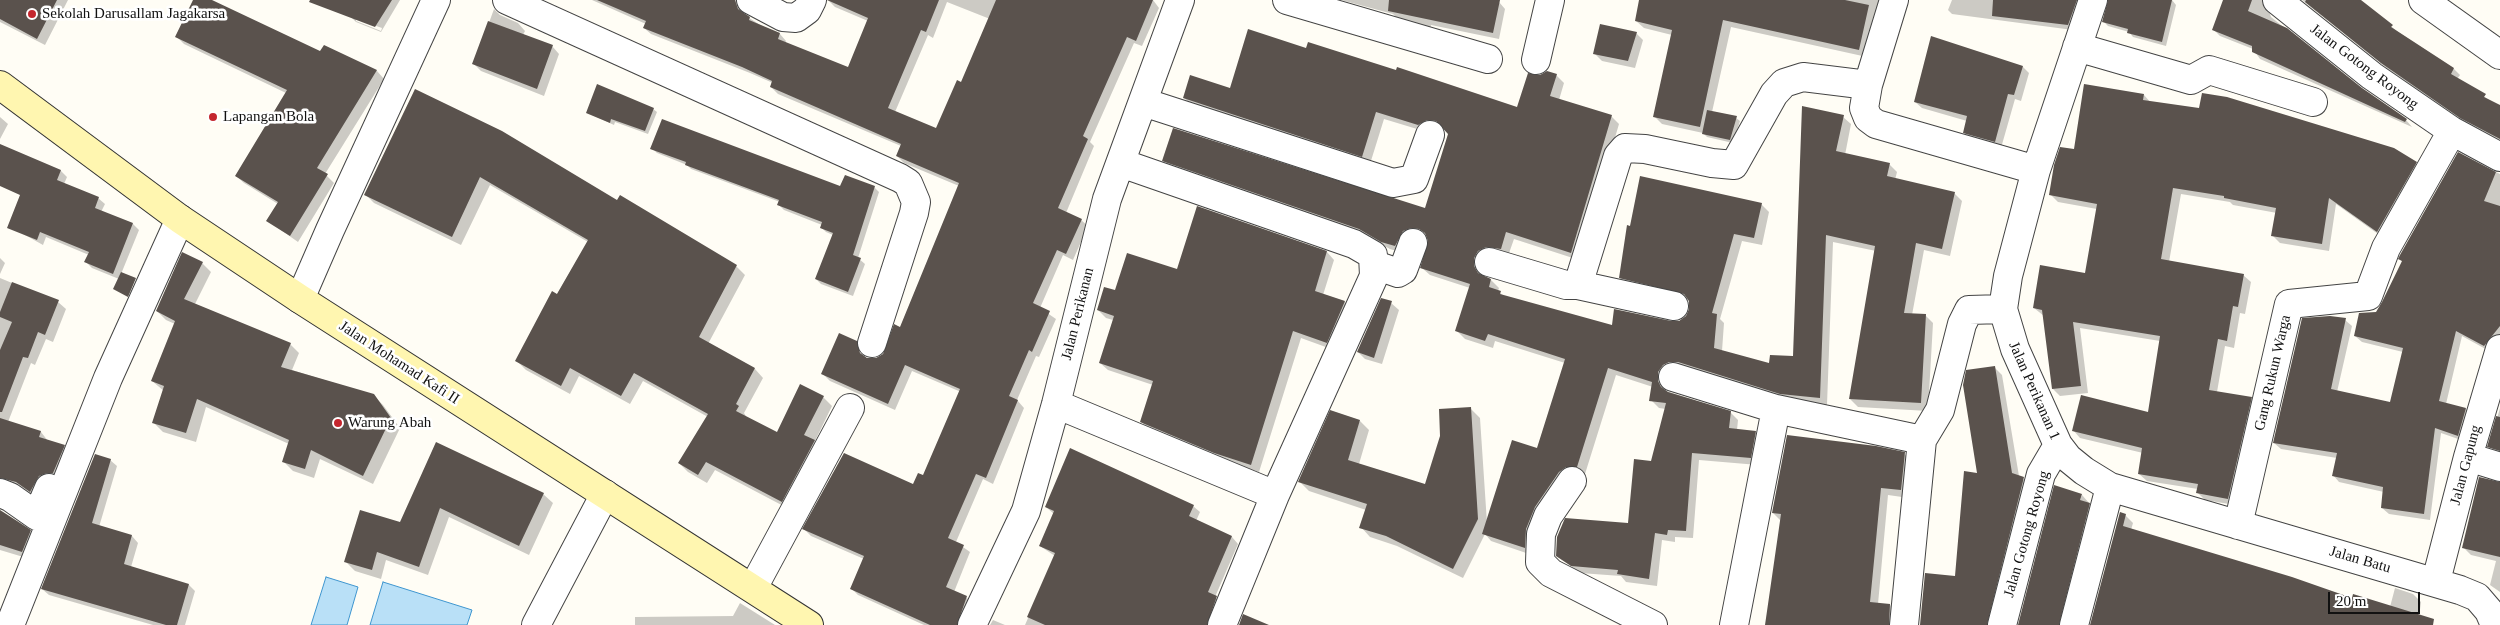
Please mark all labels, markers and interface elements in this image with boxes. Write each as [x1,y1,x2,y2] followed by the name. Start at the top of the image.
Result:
[42,5,225,23] place label: Sekolah Darusallam Jagakarsa
[26,8,38,20] marker: Sekolah Darusallam Jagakarsa
[2306,20,2422,114] street label: Jalan Gotong Royong
[223,108,314,126] place label: Lapangan Bola
[207,111,219,123] marker: Lapangan Bola
[1058,266,1098,362] street label: Jalan Perikanan
[2251,313,2295,433] street label: Gang Rukun Warga
[336,317,462,409] street label: Jalan Mohamad Kafi II
[2004,339,2064,443] street label: Jalan Perikanan 1
[348,414,431,432] place label: Warung Abah
[332,417,344,429] marker: Warung Abah
[2447,423,2485,507] street label: Jalan Gapung
[2000,469,2054,599] street label: Jalan Gotong Royong
[2327,543,2393,577] street label: Jalan Batu
[2330,582,2422,614] scale bar
[2336,593,2366,609] text: 20 m

